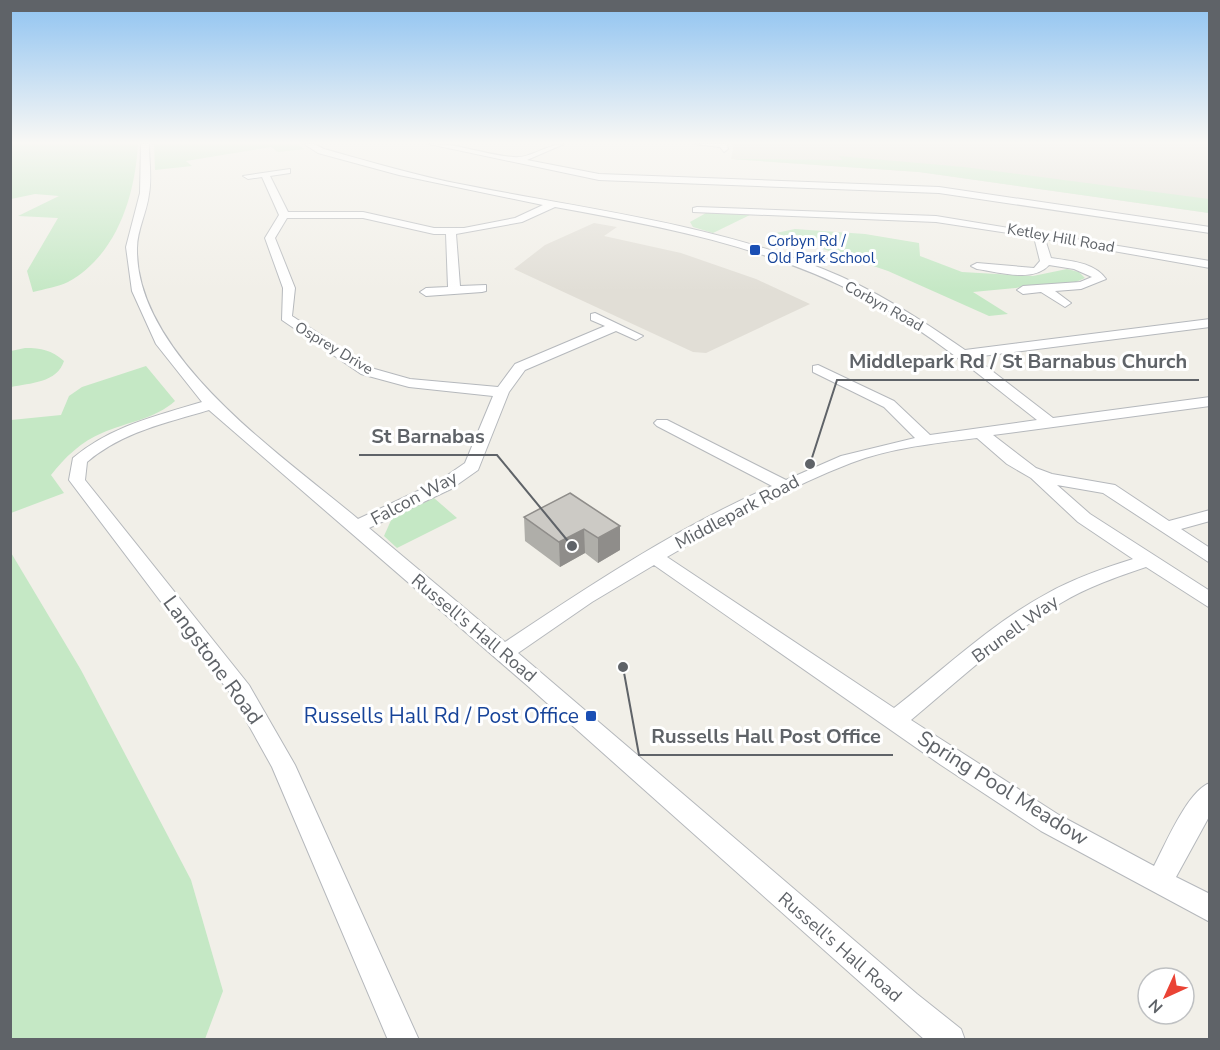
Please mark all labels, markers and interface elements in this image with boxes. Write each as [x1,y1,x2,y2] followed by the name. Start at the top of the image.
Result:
[1006,219,1116,257] street label: Ketley Hill Road
[767,231,876,268] place label: Corbyn Rd / Old Park School
[748,243,762,257] marker: Corbyn Rd / Old Park School
[841,276,927,336] street label: Corbyn Road
[291,317,377,379] street label: Osprey Drive
[837,342,1199,380] callout: Middlepark Rd / St Barnabus Church
[849,348,1187,375] text: Middlepark Rd / St Barnabus Church
[359,417,497,455] callout: St Barnabas
[371,423,485,450] text: St Barnabas
[367,465,462,531] street label: Falcon Way
[671,469,803,555] street label: Middlepark Road
[406,568,542,688] street label: Russell's Hall Road
[967,589,1064,668] street label: Brunell Way
[157,590,269,730] street label: Langstone Road
[304,702,579,730] place label: Russells Hall Rd / Post Office
[584,709,598,723] marker: Russells Hall Rd / Post Office
[639,717,893,755] callout: Russells Hall Post Office
[651,723,881,750] text: Russells Hall Post Office
[912,724,1094,852] street label: Spring Pool Meadow
[773,887,907,1007] street label: Russell's Hall Road
[1136,966,1196,1026] north arrow
[1144,994,1168,1018] text: N

